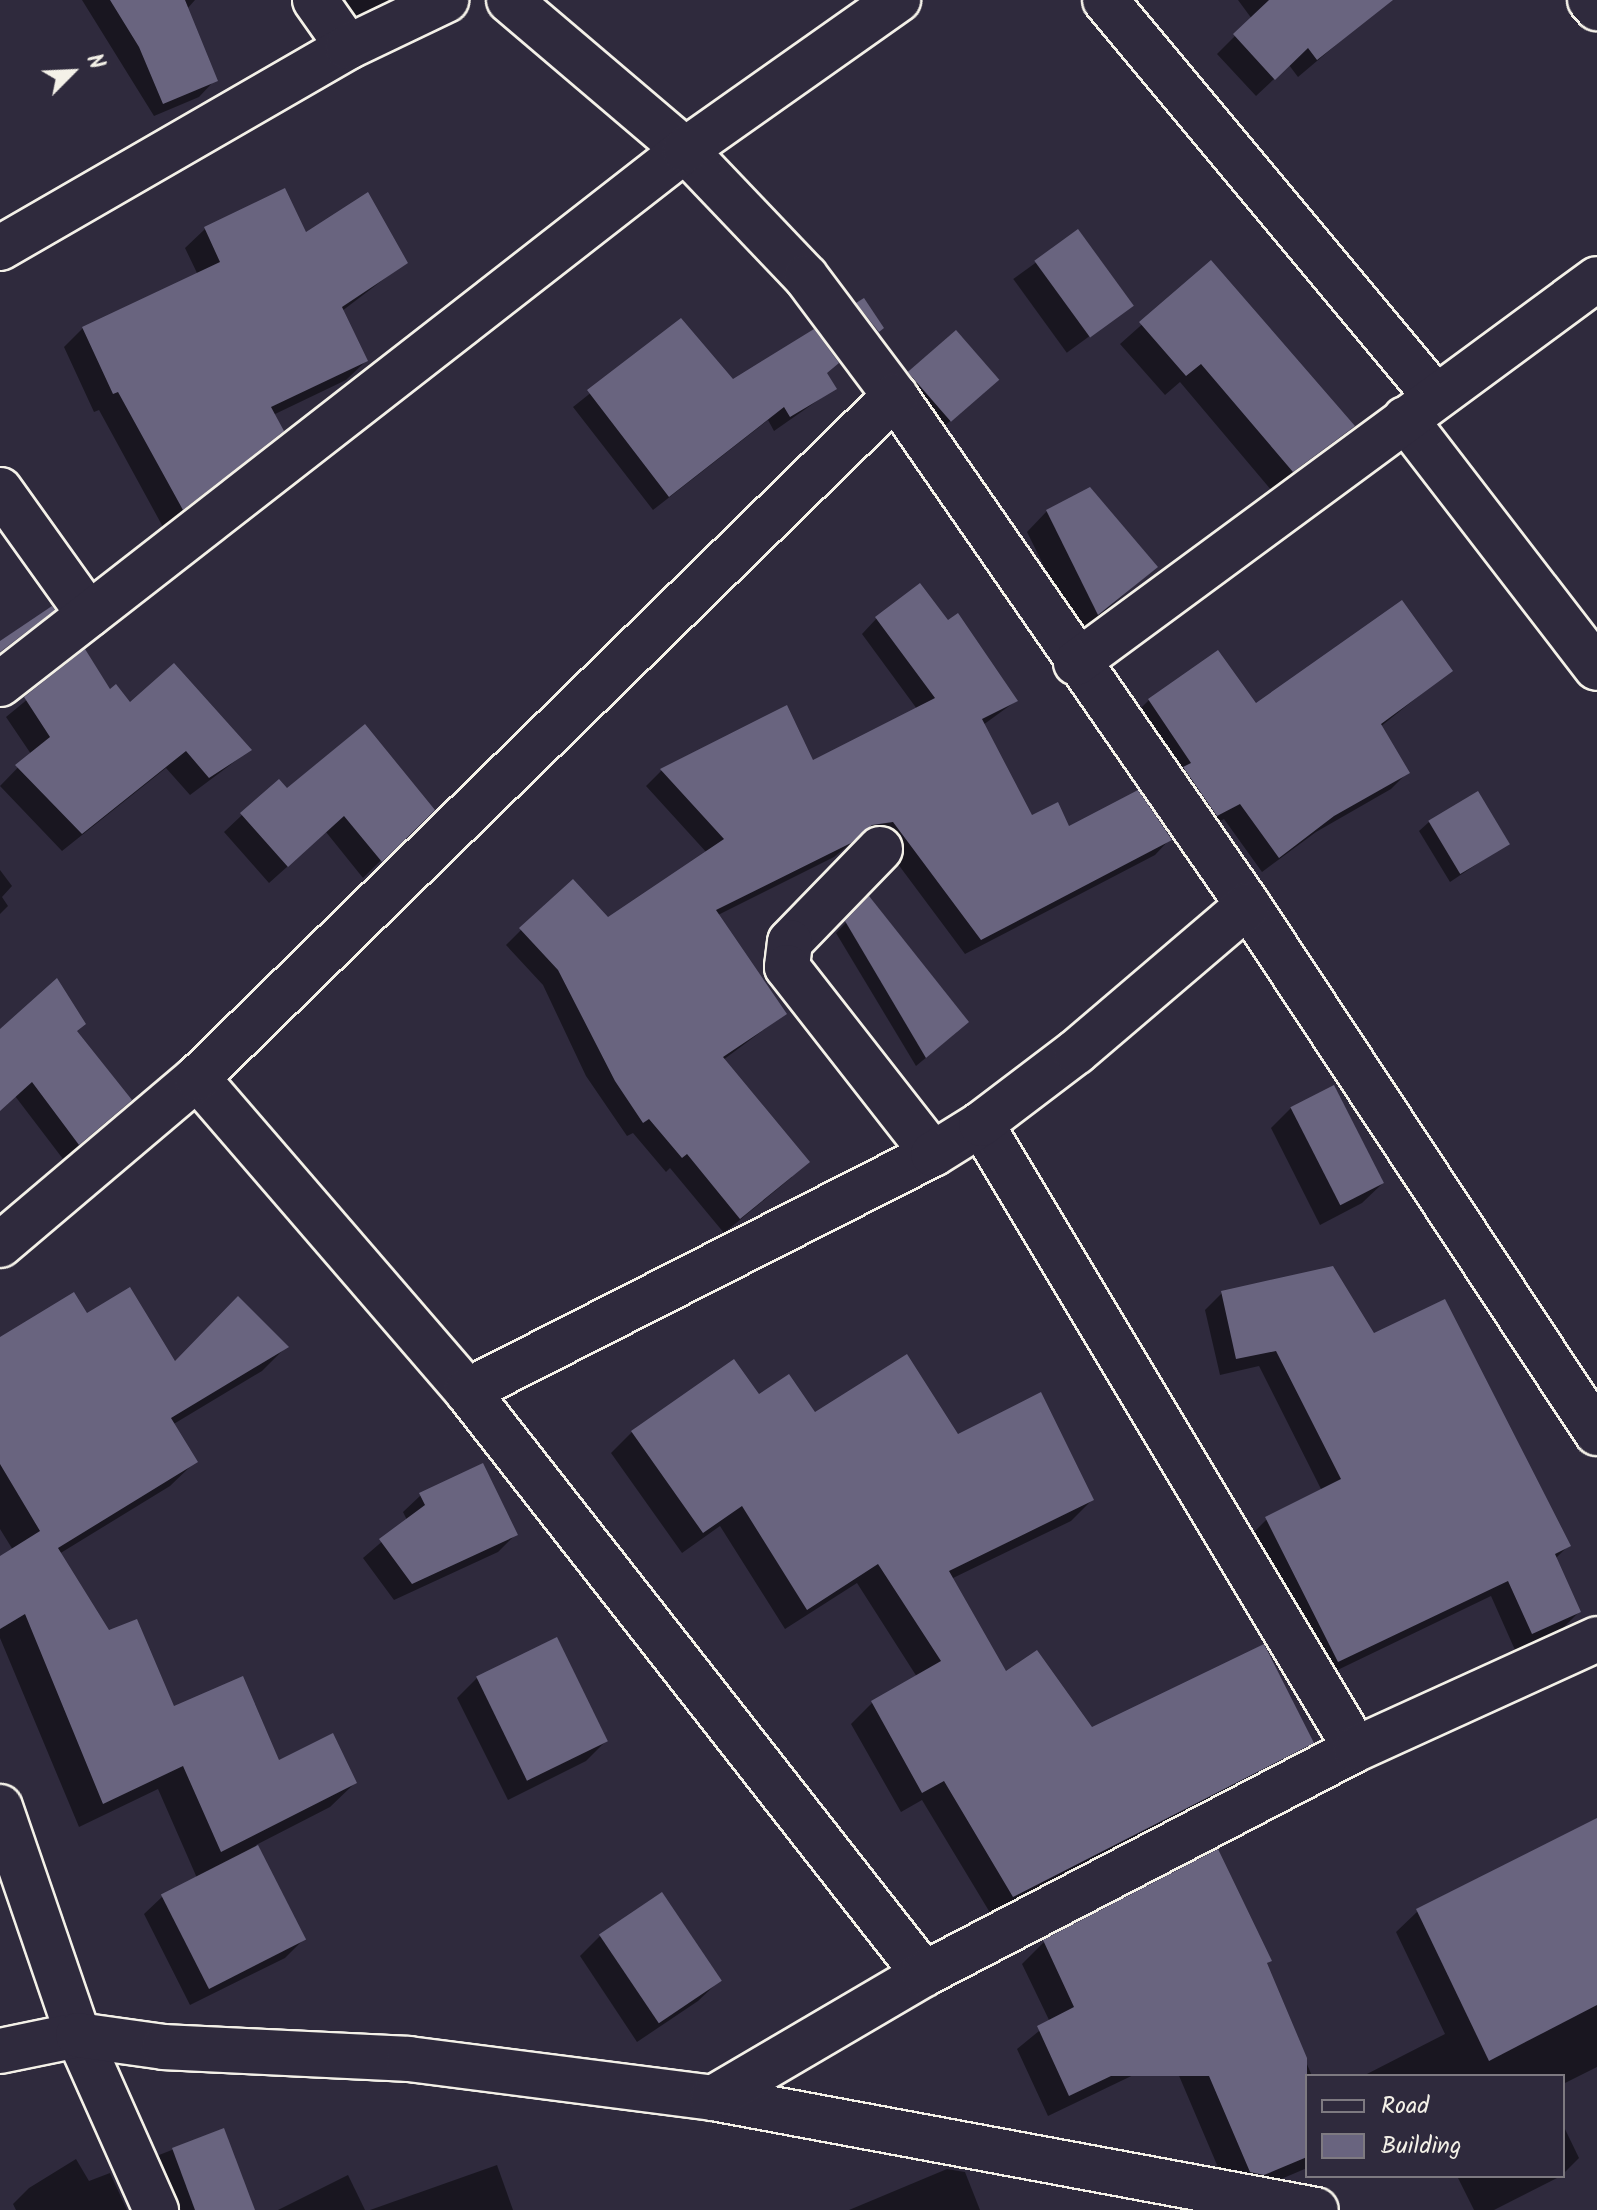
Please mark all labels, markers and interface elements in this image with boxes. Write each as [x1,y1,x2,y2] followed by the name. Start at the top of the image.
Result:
[32,32,112,112] north arrow
[76,49,113,75] text: N
[1305,2074,1565,2178] legend
[1381,2087,1429,2126] text: Road
[1381,2127,1461,2166] text: Building

